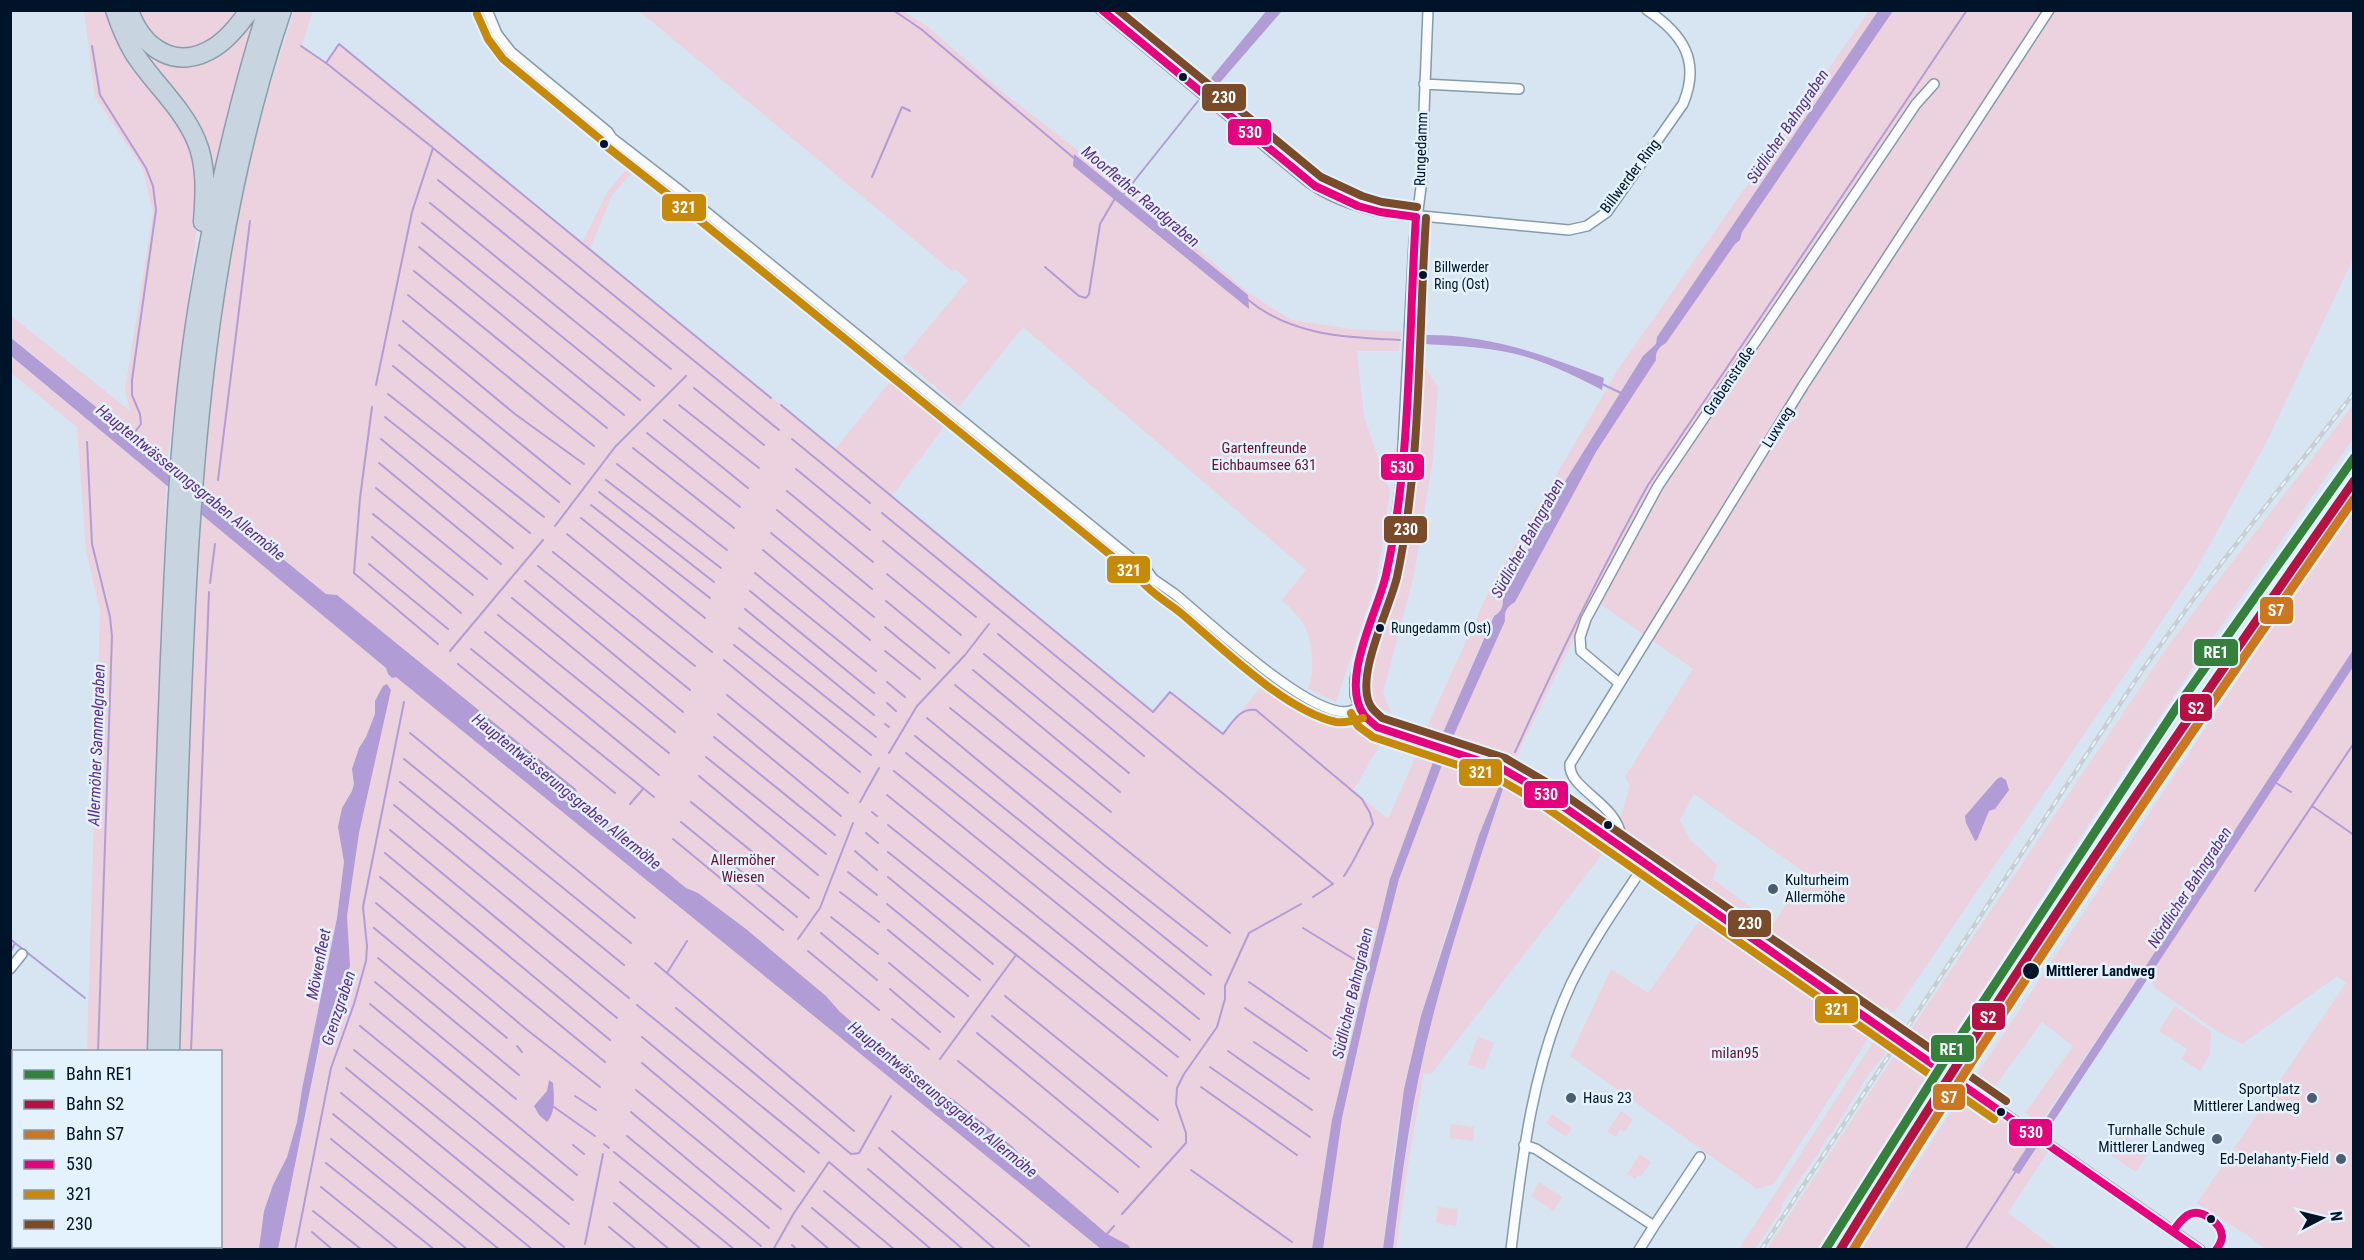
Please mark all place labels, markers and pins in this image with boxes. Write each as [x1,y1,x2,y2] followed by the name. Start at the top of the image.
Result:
[1177,71,1189,83] unlabelled marker
[598,138,610,150] unlabelled marker
[1434,259,1489,293] place label: Billwerder Ring (Ost)
[1417,269,1429,281] marker: Billwerder Ring (Ost)
[1391,620,1491,637] place label: Rungedamm (Ost)
[1374,622,1386,634] marker: Rungedamm (Ost)
[1602,819,1614,831] unlabelled marker
[1785,871,1849,906] place label: Kulturheim Allermöhe
[1766,882,1780,896] marker: Kulturheim Allermöhe
[2021,961,2041,981] marker: Mittlerer Landweg
[2046,962,2155,980] place label: Mittlerer Landweg
[2193,1080,2300,1115] place label: Sportplatz Mittlerer Landweg
[1583,1089,1632,1107] place label: Haus 23
[1564,1091,1578,1105] marker: Haus 23
[2305,1091,2319,1105] marker: Sportplatz Mittlerer Landweg
[1995,1106,2007,1118] unlabelled marker
[2098,1121,2205,1156] place label: Turnhalle Schule Mittlerer Landweg
[2210,1132,2224,1146] marker: Turnhalle Schule Mittlerer Landweg
[2220,1150,2329,1168] place label: Ed-Delahanty-Field
[2334,1152,2348,1166] marker: Ed-Delahanty-Field
[2205,1213,2217,1225] unlabelled marker

